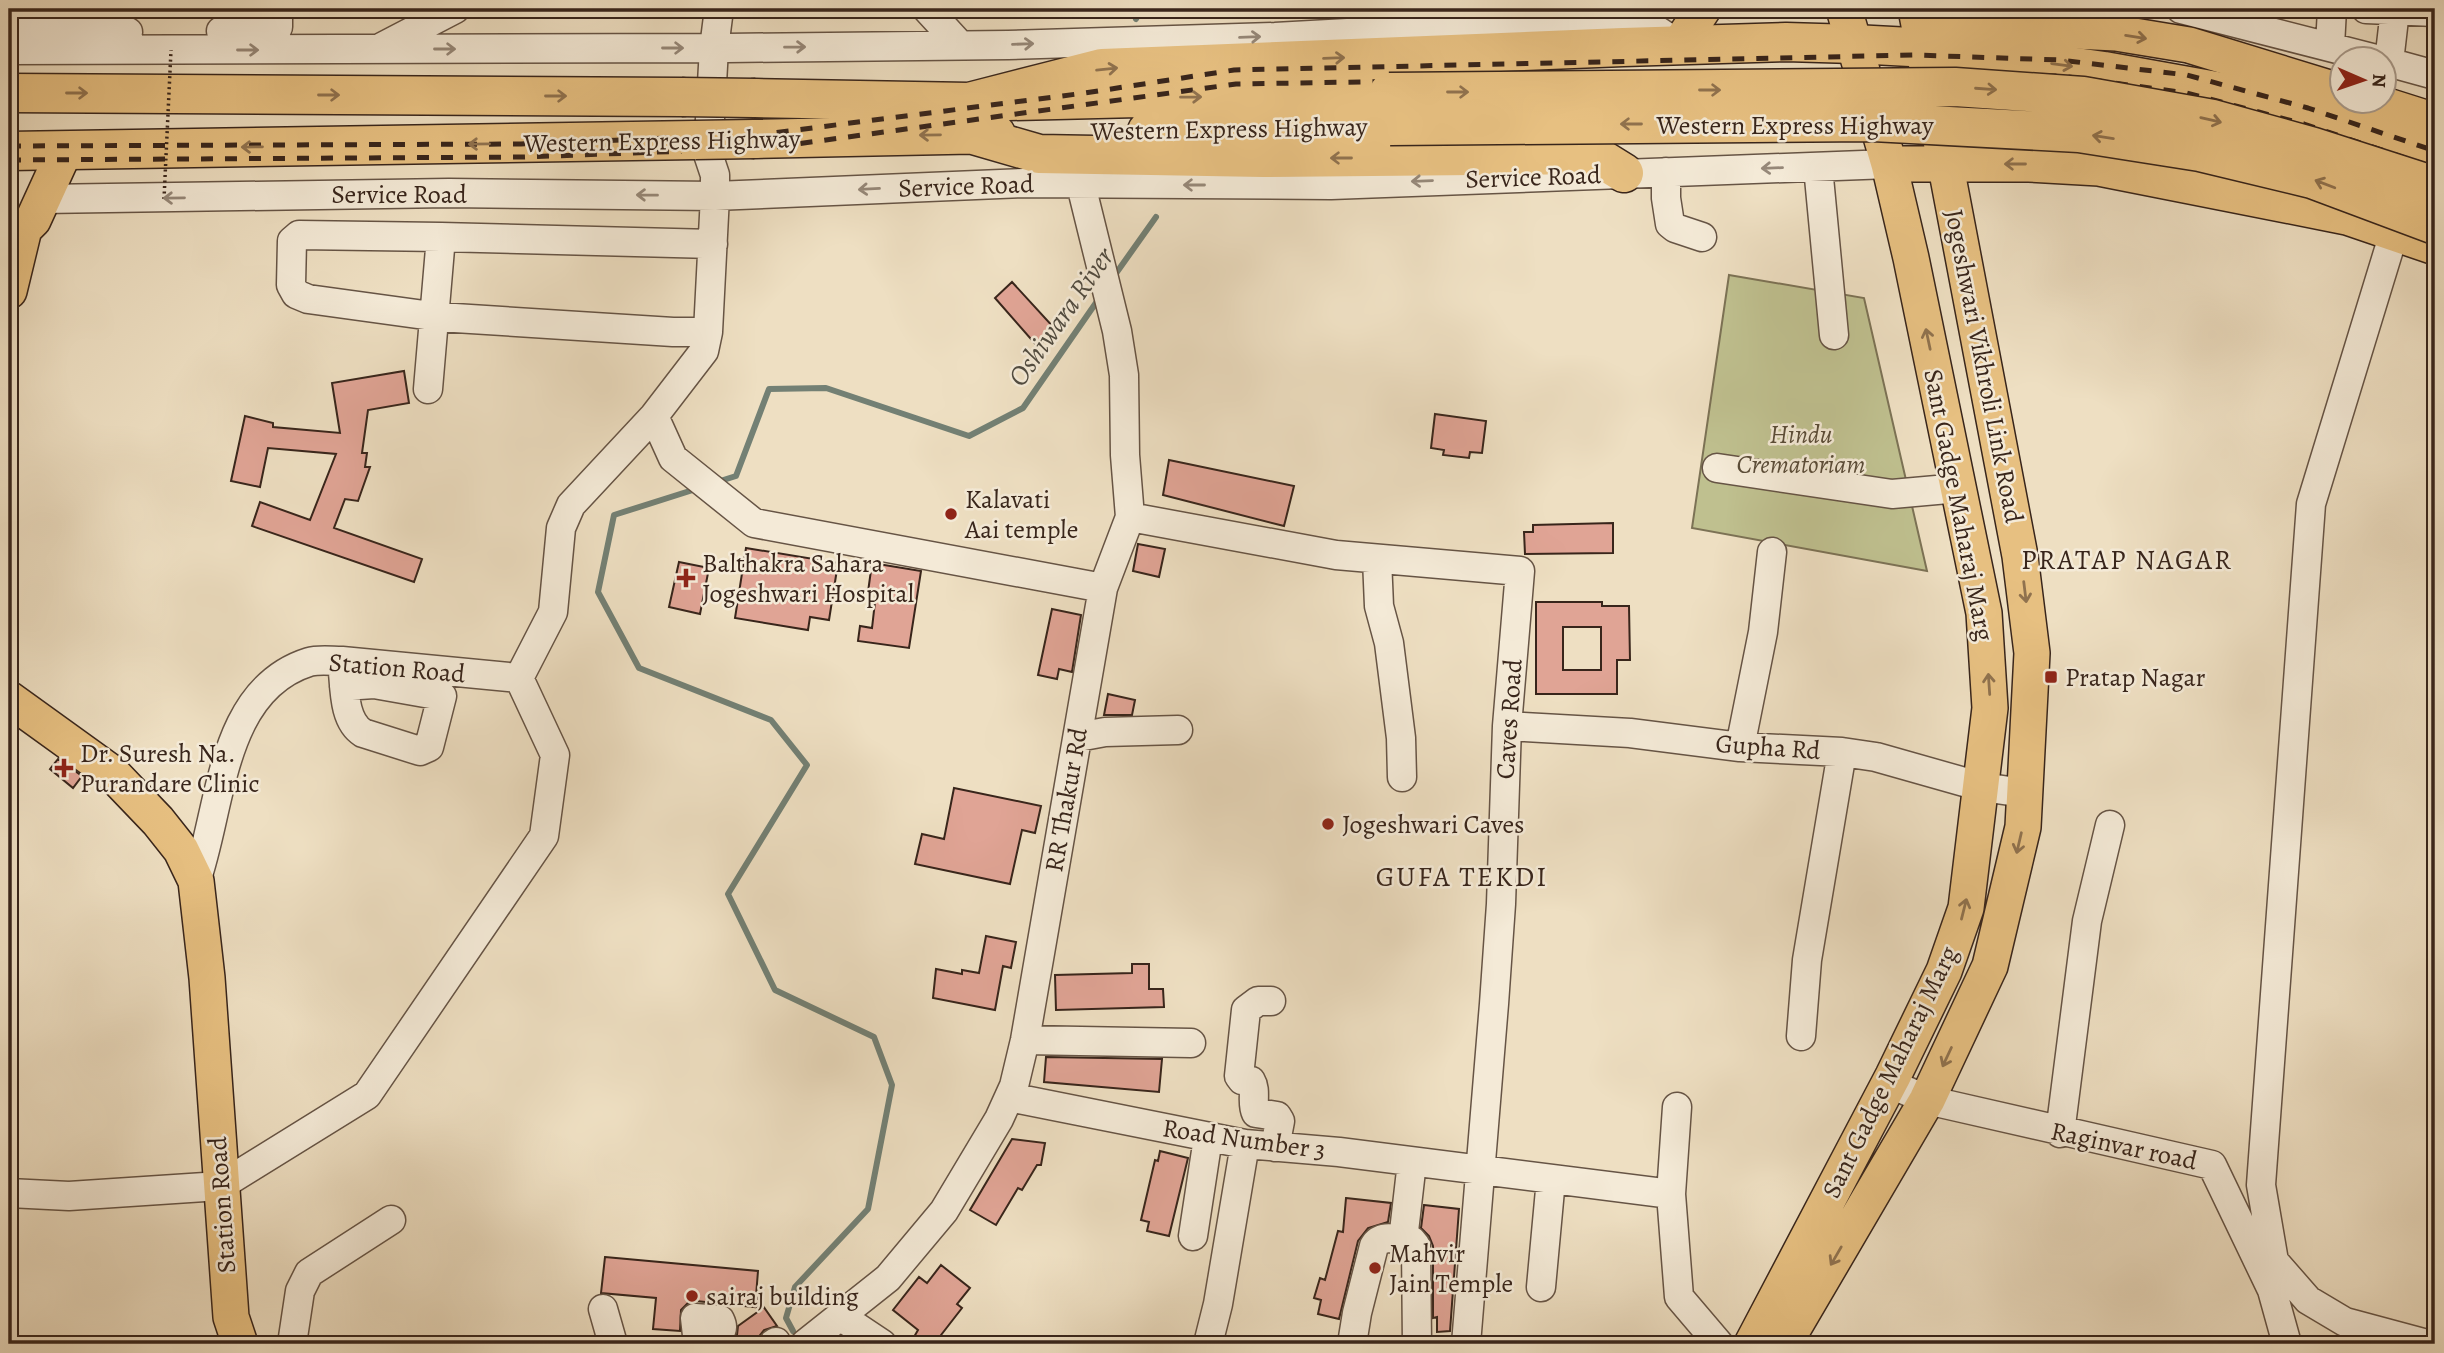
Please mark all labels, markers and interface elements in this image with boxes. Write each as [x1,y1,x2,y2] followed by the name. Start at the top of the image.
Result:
[1238,31,1261,44] one-way arrow
[2124,31,2147,44] one-way arrow
[1011,38,1034,51] one-way arrow
[783,40,806,54] one-way arrow
[661,41,684,55] one-way arrow
[433,42,456,56] one-way arrow
[237,43,260,57] one-way arrow
[2328,46,2398,116] north arrow
[1322,52,1345,65] one-way arrow
[2051,59,2073,72] one-way arrow
[1095,62,1118,75] one-way arrow
[2366,73,2392,88] text: N
[1698,83,1721,96] one-way arrow
[1974,83,1997,96] one-way arrow
[1446,85,1469,99] one-way arrow
[65,86,88,100] one-way arrow
[317,88,340,102] one-way arrow
[545,89,568,103] one-way arrow
[1179,90,1202,103] one-way arrow
[1655,108,1934,143] street label: Western Express Highway
[1089,109,1368,149] street label: Western Express Highway
[2199,113,2222,127] one-way arrow
[1620,117,1643,131] one-way arrow
[522,121,801,161] street label: Western Express Highway
[919,128,942,142] one-way arrow
[2092,130,2115,143] one-way arrow
[468,137,491,151] one-way arrow
[241,141,264,154] one-way arrow
[1329,151,1352,165] one-way arrow
[1465,157,1601,197] street label: Service Road
[2004,157,2027,171] one-way arrow
[1760,162,1783,175] one-way arrow
[898,166,1034,206] street label: Service Road
[1411,175,1434,188] one-way arrow
[331,177,467,212] street label: Service Road
[2315,177,2337,190] one-way arrow
[1183,178,1206,192] one-way arrow
[858,182,881,195] one-way arrow
[635,188,658,202] one-way arrow
[163,192,186,205] one-way arrow
[1936,206,2032,526] street label: Jogeshwari Vikhroli Link Road
[999,239,1124,394] water label: Oshiwara River
[1921,328,1935,351] one-way arrow
[1915,366,2003,644] street label: Sant Gadge Maharaj Marg
[1737,417,1866,482] park label: Hindu Crematoriam
[964,482,1078,547] place label: Kalavati Aai temple
[943,506,959,522] marker: Kalavati Aai temple
[2021,541,2233,579] district label: PRATAP NAGAR
[702,546,914,611] place label: Balthakra Sahara Jogeshwari Hospital
[676,568,696,588] marker: Balthakra Sahara Jogeshwari Hospital
[2018,580,2031,603] one-way arrow
[327,645,467,691] street label: Station Road
[1487,658,1531,780] street label: Caves Road
[2065,660,2206,695] place label: Pratap Nagar
[2043,669,2059,685] marker: Pratap Nagar
[1982,672,1995,695] one-way arrow
[1036,725,1096,875] street label: RR Thakur Rd
[1714,726,1822,768] street label: Gupha Rd
[80,736,260,801] place label: Dr. Suresh Na. Purandare Clinic
[54,758,74,778] marker: Dr. Suresh Na. Purandare Clinic
[1342,807,1525,842] place label: Jogeshwari Caves
[1320,816,1336,832] marker: Jogeshwari Caves
[2012,831,2025,854] one-way arrow
[1376,858,1548,896] district label: GUFA TEKDI
[1958,898,1971,921] one-way arrow
[1814,940,1966,1204] street label: Sant Gadge Maharaj Marg
[1940,1046,1953,1068] one-way arrow
[1160,1110,1328,1168] street label: Road Number 3
[2048,1113,2200,1179] street label: Raginvar road
[200,1135,244,1274] street label: Station Road
[1389,1236,1513,1301] place label: Mahvir Jain Temple
[1829,1245,1842,1266] one-way arrow
[1367,1260,1383,1276] marker: Mahvir Jain Temple
[706,1279,859,1314] place label: sairaj building
[684,1288,700,1304] marker: sairaj building

